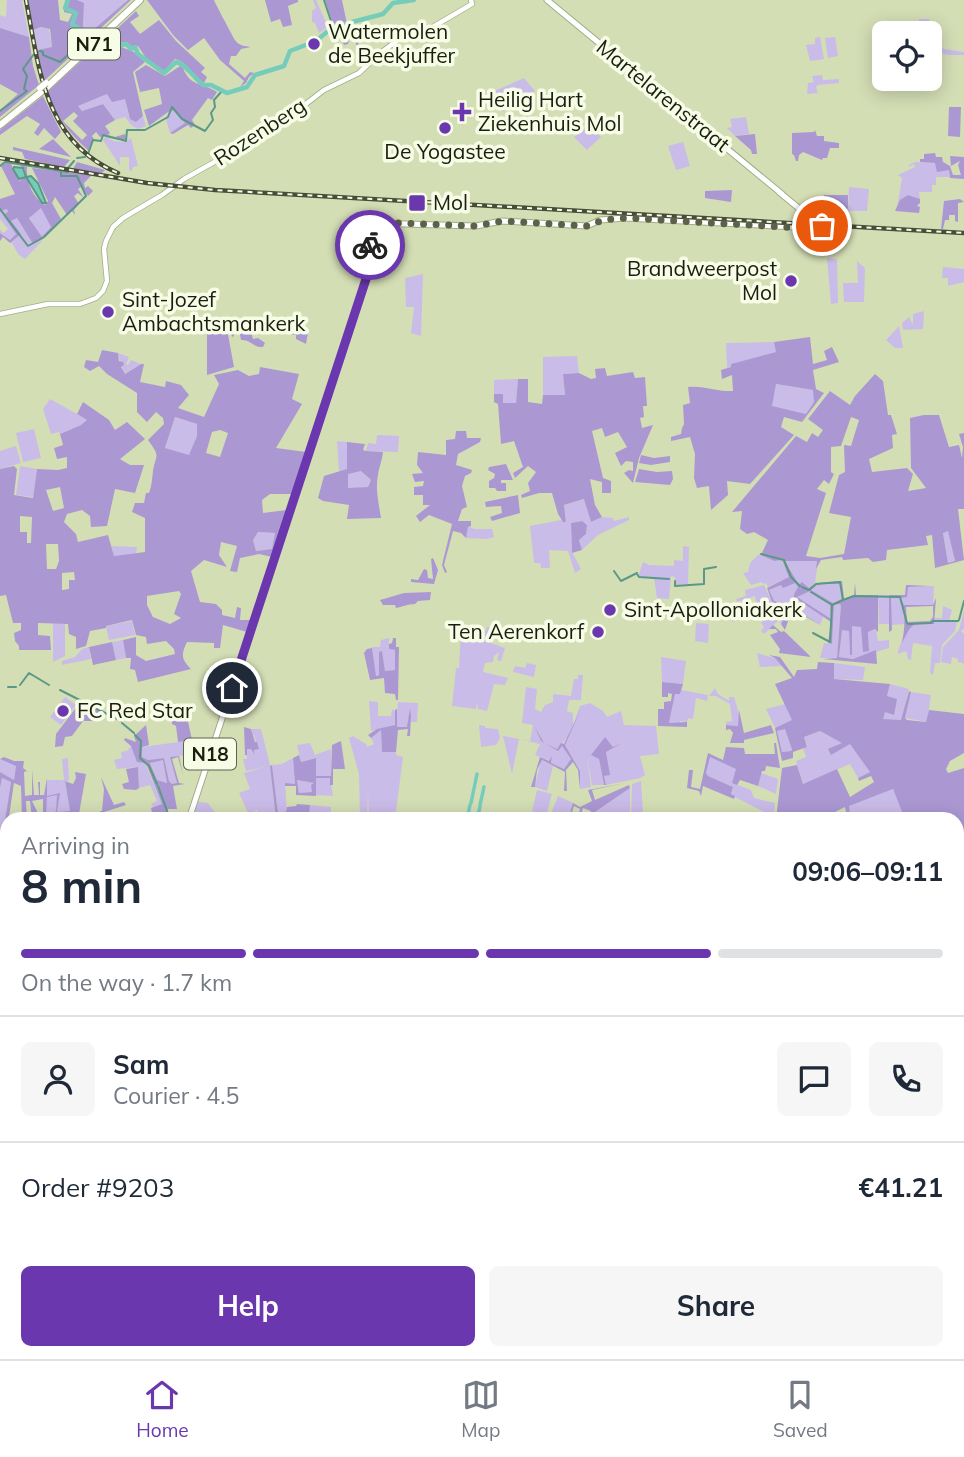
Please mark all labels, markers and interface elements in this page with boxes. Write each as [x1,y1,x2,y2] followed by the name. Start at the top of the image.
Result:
[328,18,456,68] place label: Watermolen de Beekjuffer
[872,21,942,91] map controls
[872,21,942,91] button: locate
[68,28,120,60] road number: N71
[592,34,736,157] street label: Martelarenstraat
[306,36,322,52] marker: Watermolen de Beekjuffer
[478,86,622,136] place label: Heilig Hart Ziekenhuis Mol
[208,92,310,171] street label: Rozenberg
[452,102,472,122] marker: Heilig Hart Ziekenhuis Mol
[437,120,453,136] marker: De Yogastee
[384,138,506,164] place label: De Yogastee
[433,189,468,215] place label: Mol
[407,193,427,213] marker: Mol
[792,196,852,256] pin
[803,207,841,245] icon: bag
[335,210,405,280] courier
[351,226,389,264] icon: bike
[627,255,777,305] place label: Brandweerpost Mol
[783,273,799,289] marker: Brandweerpost Mol
[122,286,305,336] place label: Sint-Jozef Ambachtsmankerk
[100,304,116,320] marker: Sint-Jozef Ambachtsmankerk
[624,596,803,622] place label: Sint-Apolloniakerk
[602,602,618,618] marker: Sint-Apolloniakerk
[448,618,585,644] place label: Ten Aerenkorf
[590,624,606,640] marker: Ten Aerenkorf
[202,658,262,718] pin
[213,669,251,707] icon: home
[77,697,193,723] place label: FC Red Star
[55,703,71,719] marker: FC Red Star
[184,738,236,769] road number: N18
[21,831,130,860] text: Arriving in
[792,855,943,888] text: 09:06–09:11
[21,857,142,915] text: 8 min
[21,968,232,997] text: On the way · 1.7 km
[21,1042,95,1116] button: person
[777,1042,851,1116] button: chat
[869,1042,943,1116] button: phone
[113,1048,169,1081] text: Sam
[113,1081,239,1110] text: Courier · 4.5
[21,1171,174,1204] text: Order #9203
[859,1171,943,1204] text: €41.21
[21,1266,475,1346] button: Help
[489,1266,943,1346] button: Share
[136,1376,189,1442] tab: Home
[461,1376,500,1442] tab: Map
[773,1376,828,1442] tab: Saved

